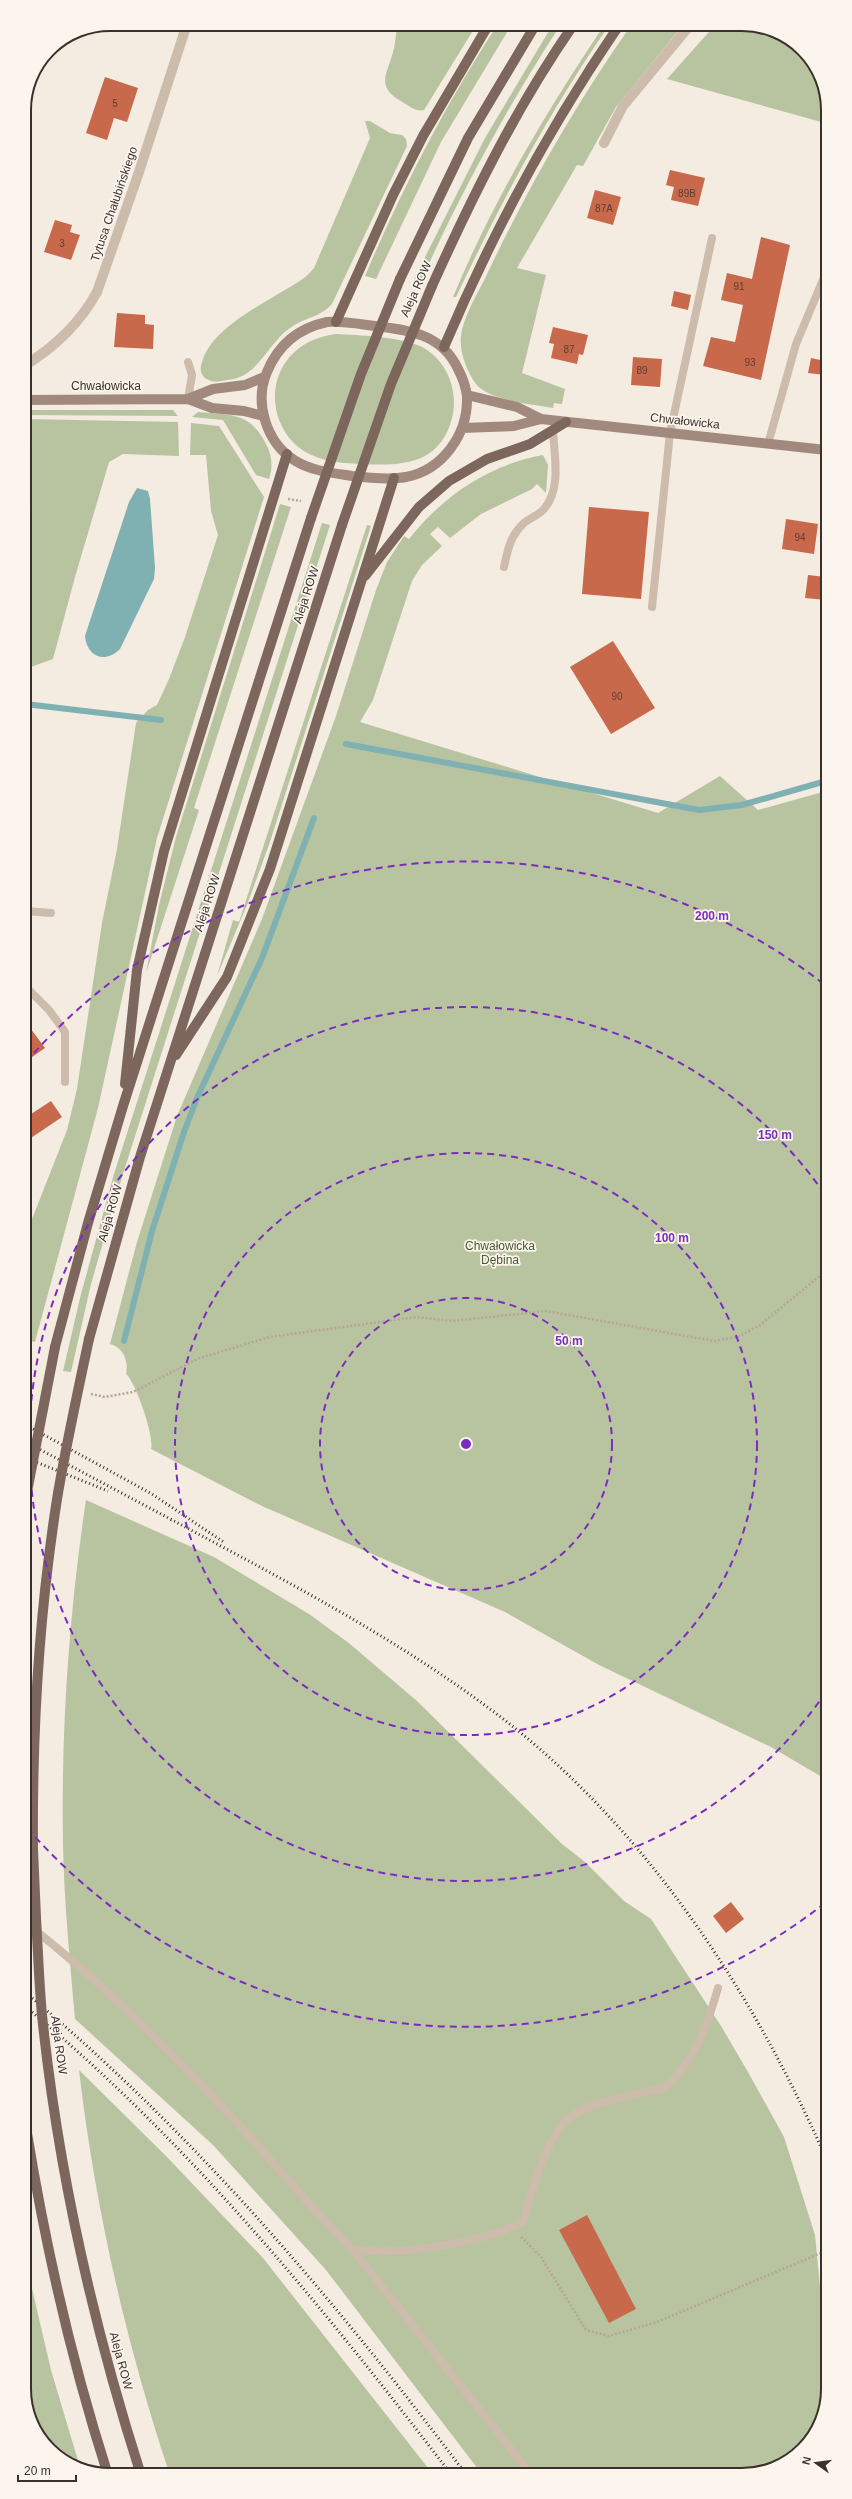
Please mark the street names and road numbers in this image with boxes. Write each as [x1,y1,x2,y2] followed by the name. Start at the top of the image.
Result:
[88,144,140,263] street label: Tytusa Chałubińskiego
[398,258,435,319] street label: Aleja ROW
[71,379,141,393] street label: Chwałowicka
[649,410,721,432] street label: Chwałowicka
[290,564,322,625] street label: Aleja ROW
[191,872,223,933] street label: Aleja ROW
[95,1182,125,1243] street label: Aleja ROW
[48,2015,70,2076] street label: Aleja ROW
[107,2331,136,2392] street label: Aleja ROW

